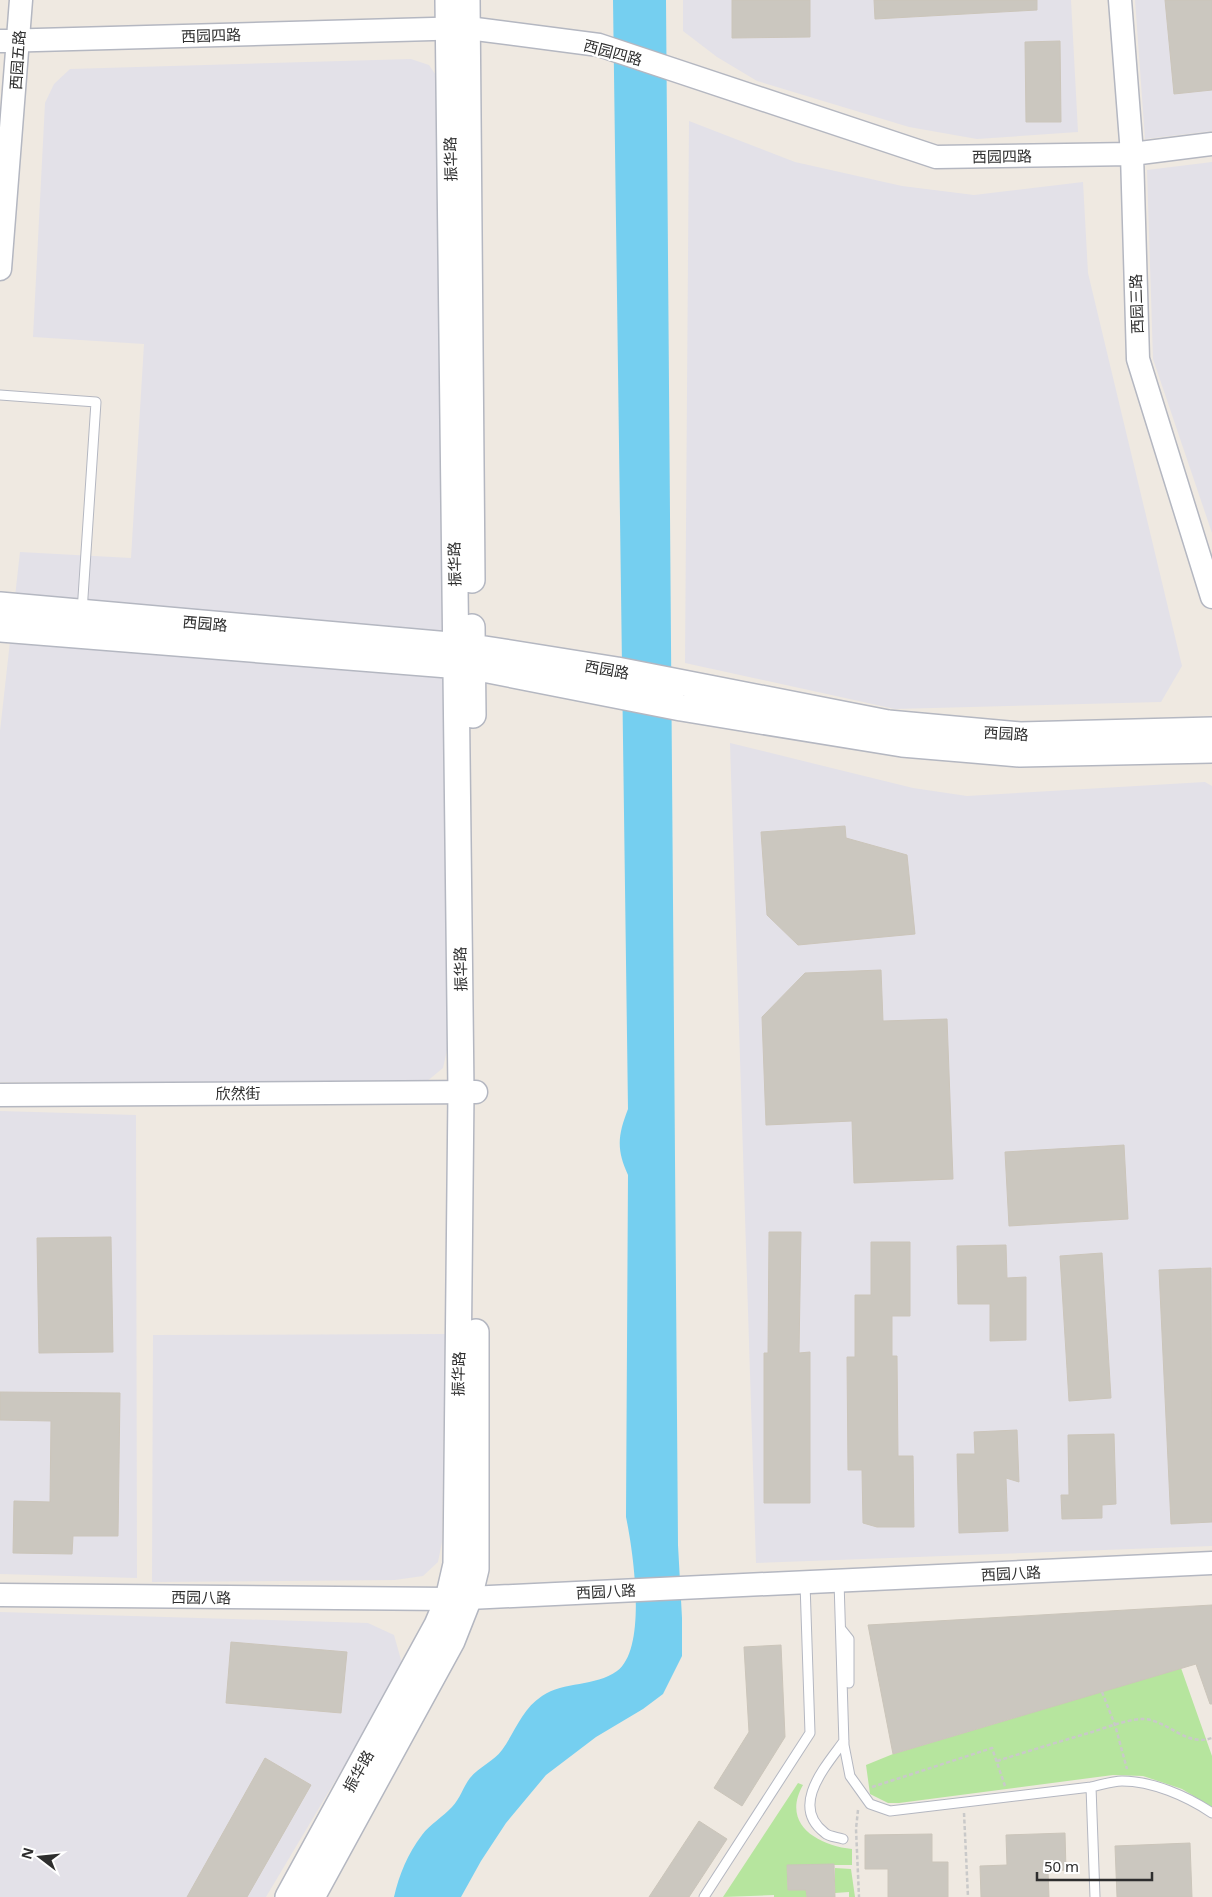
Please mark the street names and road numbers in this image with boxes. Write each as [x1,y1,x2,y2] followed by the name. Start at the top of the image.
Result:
[181,24,241,46] street label: 西园四路
[5,29,29,91] street label: 西园五路
[581,35,645,69] street label: 西园四路
[440,136,460,182] street label: 振华路
[972,145,1032,167] street label: 西园四路
[1125,274,1147,334] street label: 西园三路
[444,541,464,587] street label: 振华路
[182,611,228,635] street label: 西园路
[583,655,631,683] street label: 西园路
[983,722,1029,744] street label: 西园路
[450,946,470,992] street label: 振华路
[215,1083,261,1103] street label: 欣然街
[448,1351,468,1397] street label: 振华路
[981,1561,1041,1585] street label: 西园八路
[576,1579,636,1603] street label: 西园八路
[171,1586,231,1608] street label: 西园八路
[338,1746,378,1796] street label: 振华路

